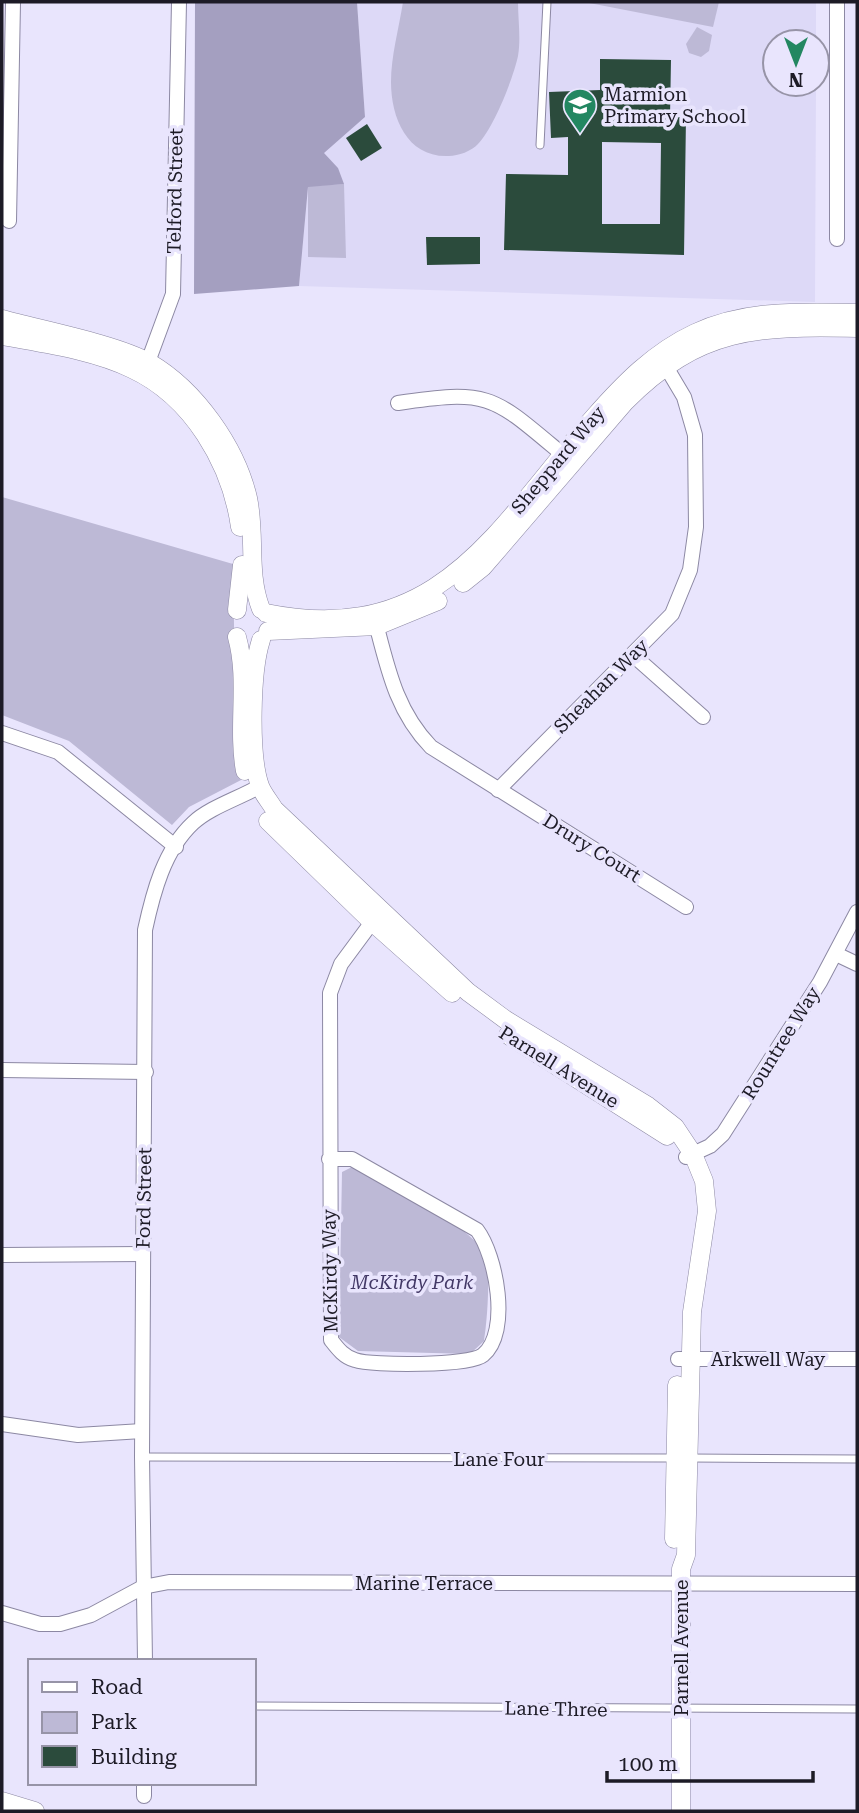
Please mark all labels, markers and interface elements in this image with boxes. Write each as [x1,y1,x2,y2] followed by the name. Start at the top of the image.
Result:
[761,28,831,98] north arrow
[788,68,803,91] text: N
[604,83,746,128] place label: Marmion Primary School
[561,86,599,135] school or university icon: Marmion Primary School
[162,128,188,254] street label: Telford Street
[506,401,610,519] street label: Sheppard Way
[549,634,653,738] street label: Sheahan Way
[539,809,645,887] street label: Drury Court
[737,982,825,1104] street label: Rountree Way
[495,1021,623,1113] street label: Parnell Avenue
[132,1147,156,1249] street label: Ford Street
[317,1208,343,1333] street label: McKirdy Way
[350,1271,474,1294] park label: McKirdy Park
[711,1348,826,1371] street label: Arkwell Way
[453,1448,545,1471] street label: Lane Four
[355,1572,493,1595] street label: Marine Terrace
[670,1580,693,1716] street label: Parnell Avenue
[28,1659,256,1785] legend
[91,1675,143,1699] text: Road
[504,1697,608,1721] street label: Lane Three
[91,1710,137,1734] text: Park
[607,1740,814,1784] scale bar
[91,1745,177,1769] text: Building
[618,1752,678,1776] text: 100 m

